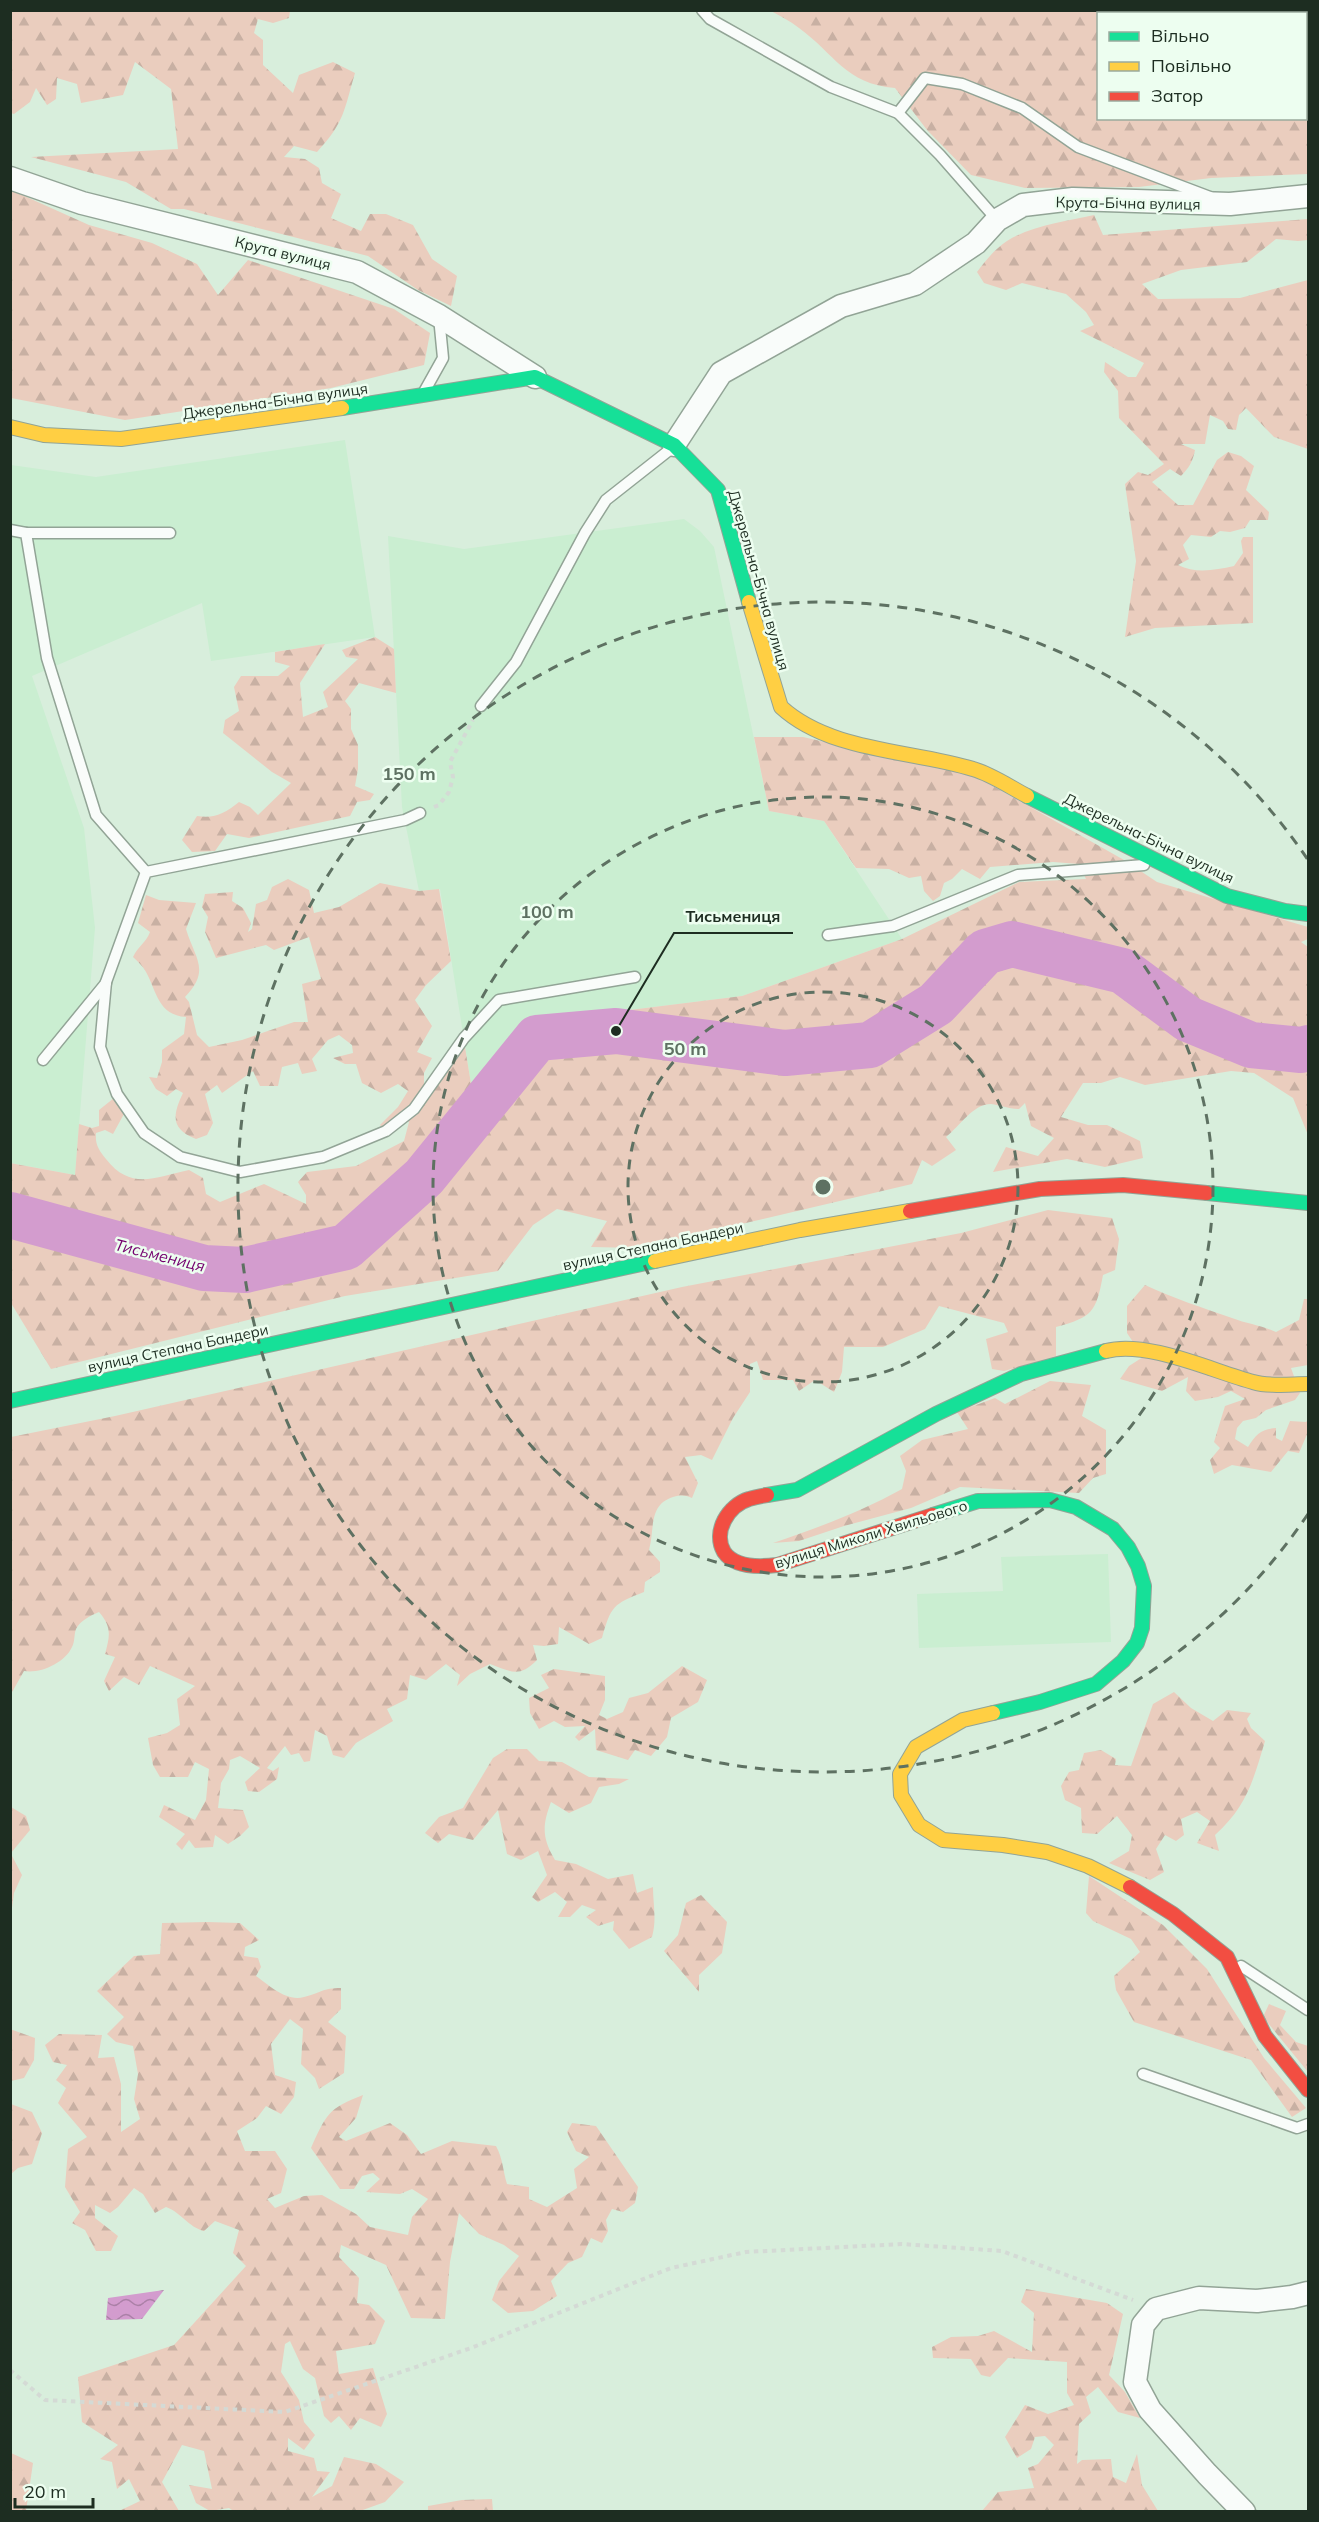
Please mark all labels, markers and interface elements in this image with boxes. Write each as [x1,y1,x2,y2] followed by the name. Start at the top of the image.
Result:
[1097,12,1307,120] legend
[1151,24,1209,47] text: Вільно
[1151,54,1231,77] text: Повільно
[1151,84,1203,107] text: Затор
[1055,192,1201,214] street label: Крута-Бічна вулиця
[233,232,333,274] street label: Крута вулиця
[181,379,369,423] street label: Джерельна-Бічна вулиця
[724,487,794,673] street label: Джерельна-Бічна вулиця
[382,762,436,785] text: 150 m
[1061,788,1237,888] street label: Джерельна-Бічна вулиця
[674,899,793,933] callout: Тисьмениця
[520,900,574,923] text: 100 m
[686,906,780,926] text: Тисьмениця
[664,1037,706,1060] text: 50 m
[813,1177,833,1197] centre of rings
[561,1218,745,1274] street label: вулиця Степана Бандери
[113,1234,207,1276] water label: Тисьмениця
[86,1320,270,1376] street label: вулиця Степана Бандери
[772,1496,970,1572] street label: вулиця Миколи Хвильового
[15,2471,93,2509] scale bar
[24,2480,66,2503] text: 20 m

